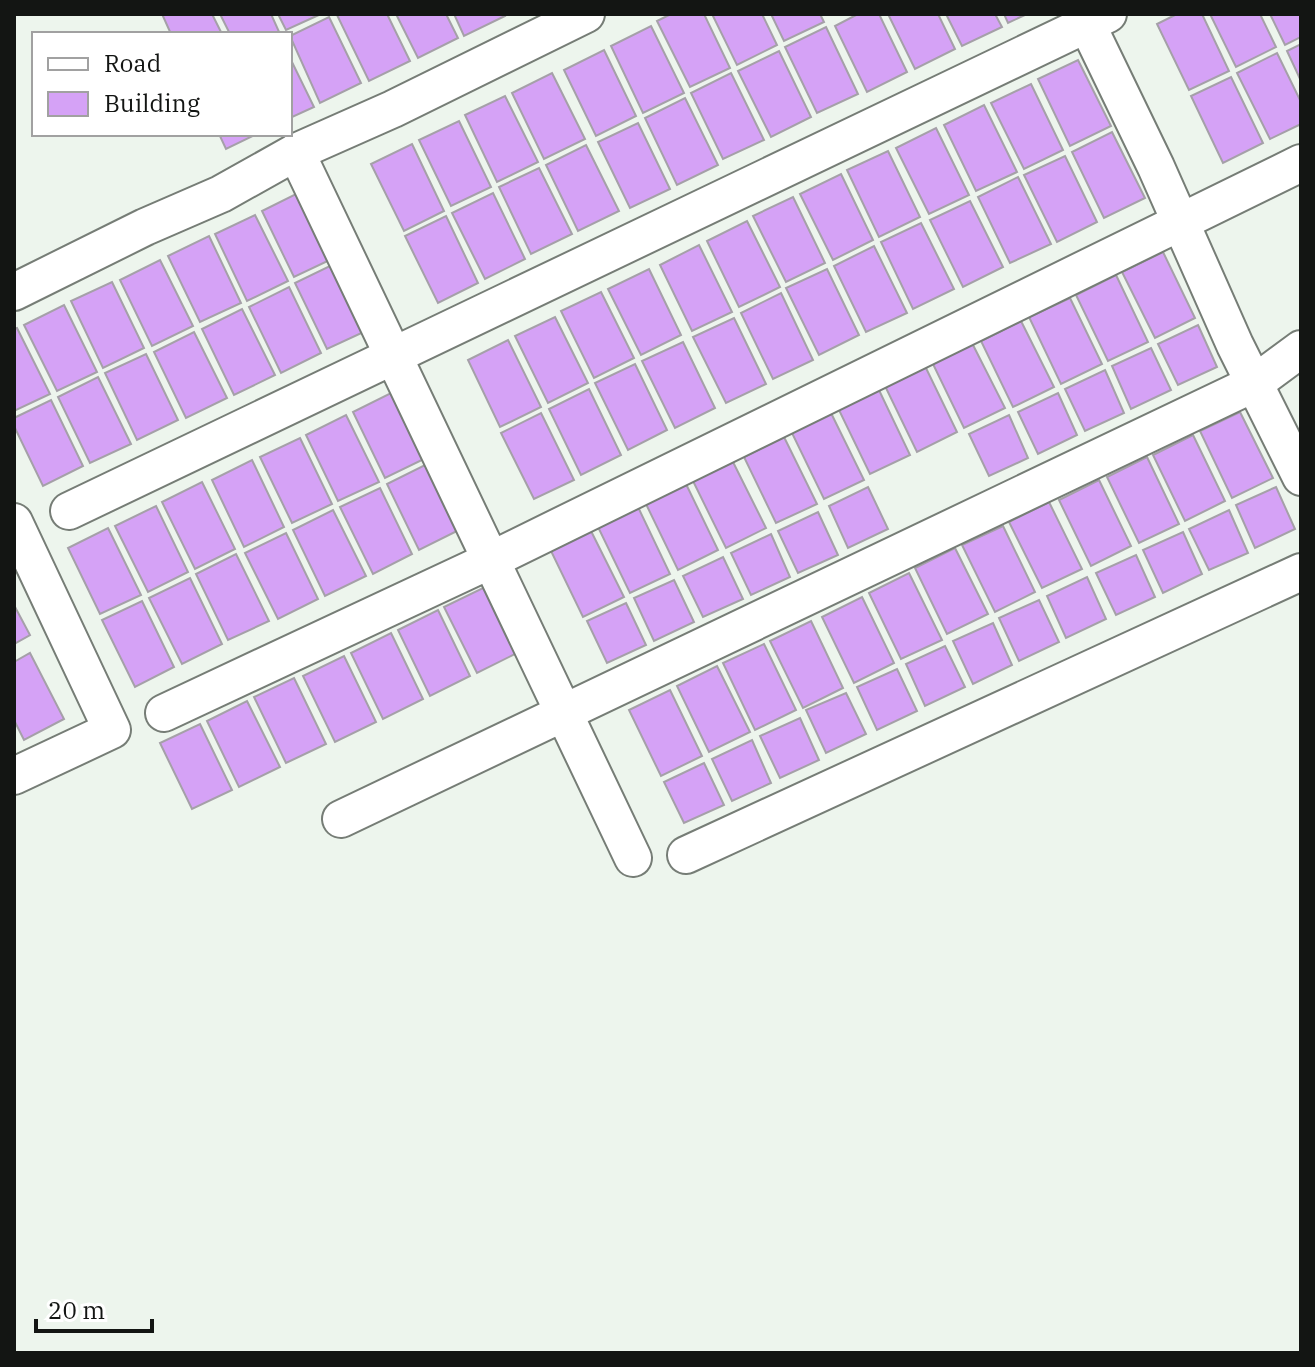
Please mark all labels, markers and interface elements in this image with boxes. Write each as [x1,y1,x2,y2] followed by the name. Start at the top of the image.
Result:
[32,32,292,136] legend
[104,47,161,79] text: Road
[104,87,200,119] text: Building
[36,1283,152,1333] scale bar
[48,1294,105,1326] text: 20 m

